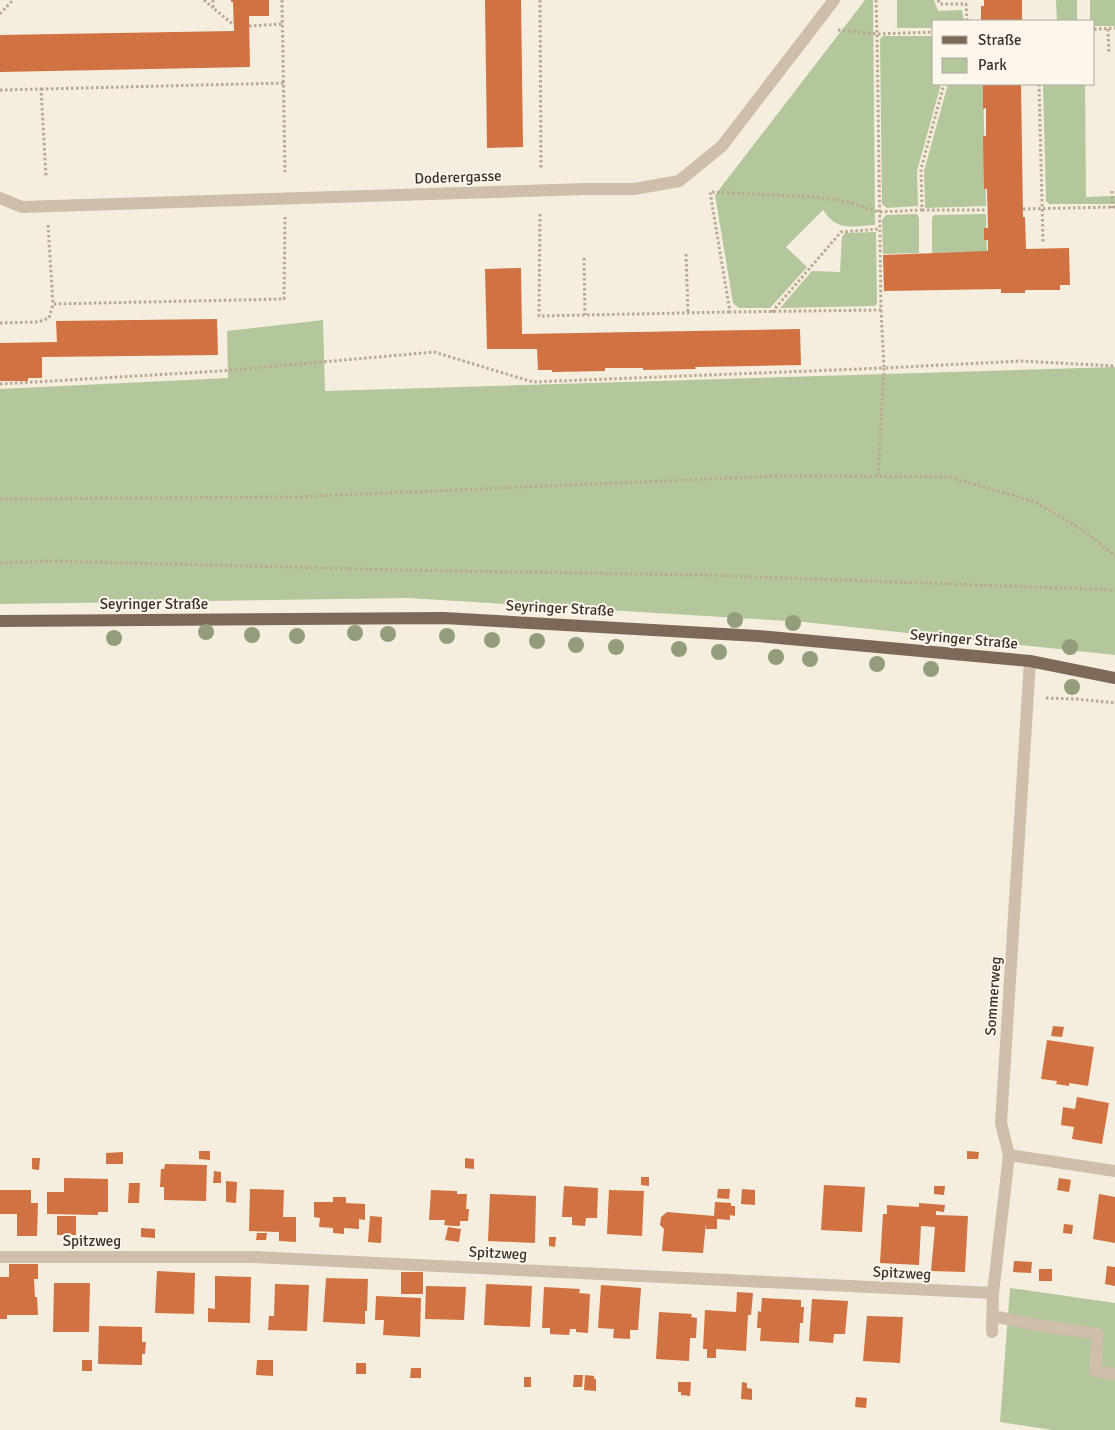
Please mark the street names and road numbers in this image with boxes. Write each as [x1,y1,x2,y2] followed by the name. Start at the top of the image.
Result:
[414,166,502,188] street label: Doderergasse
[100,595,208,613] street label: Seyringer Straße
[505,596,615,620] street label: Seyringer Straße
[909,625,1019,653] street label: Seyringer Straße
[981,956,1005,1036] street label: Sommerweg
[63,1232,121,1250] street label: Spitzweg
[468,1242,528,1264] street label: Spitzweg
[872,1262,932,1284] street label: Spitzweg

